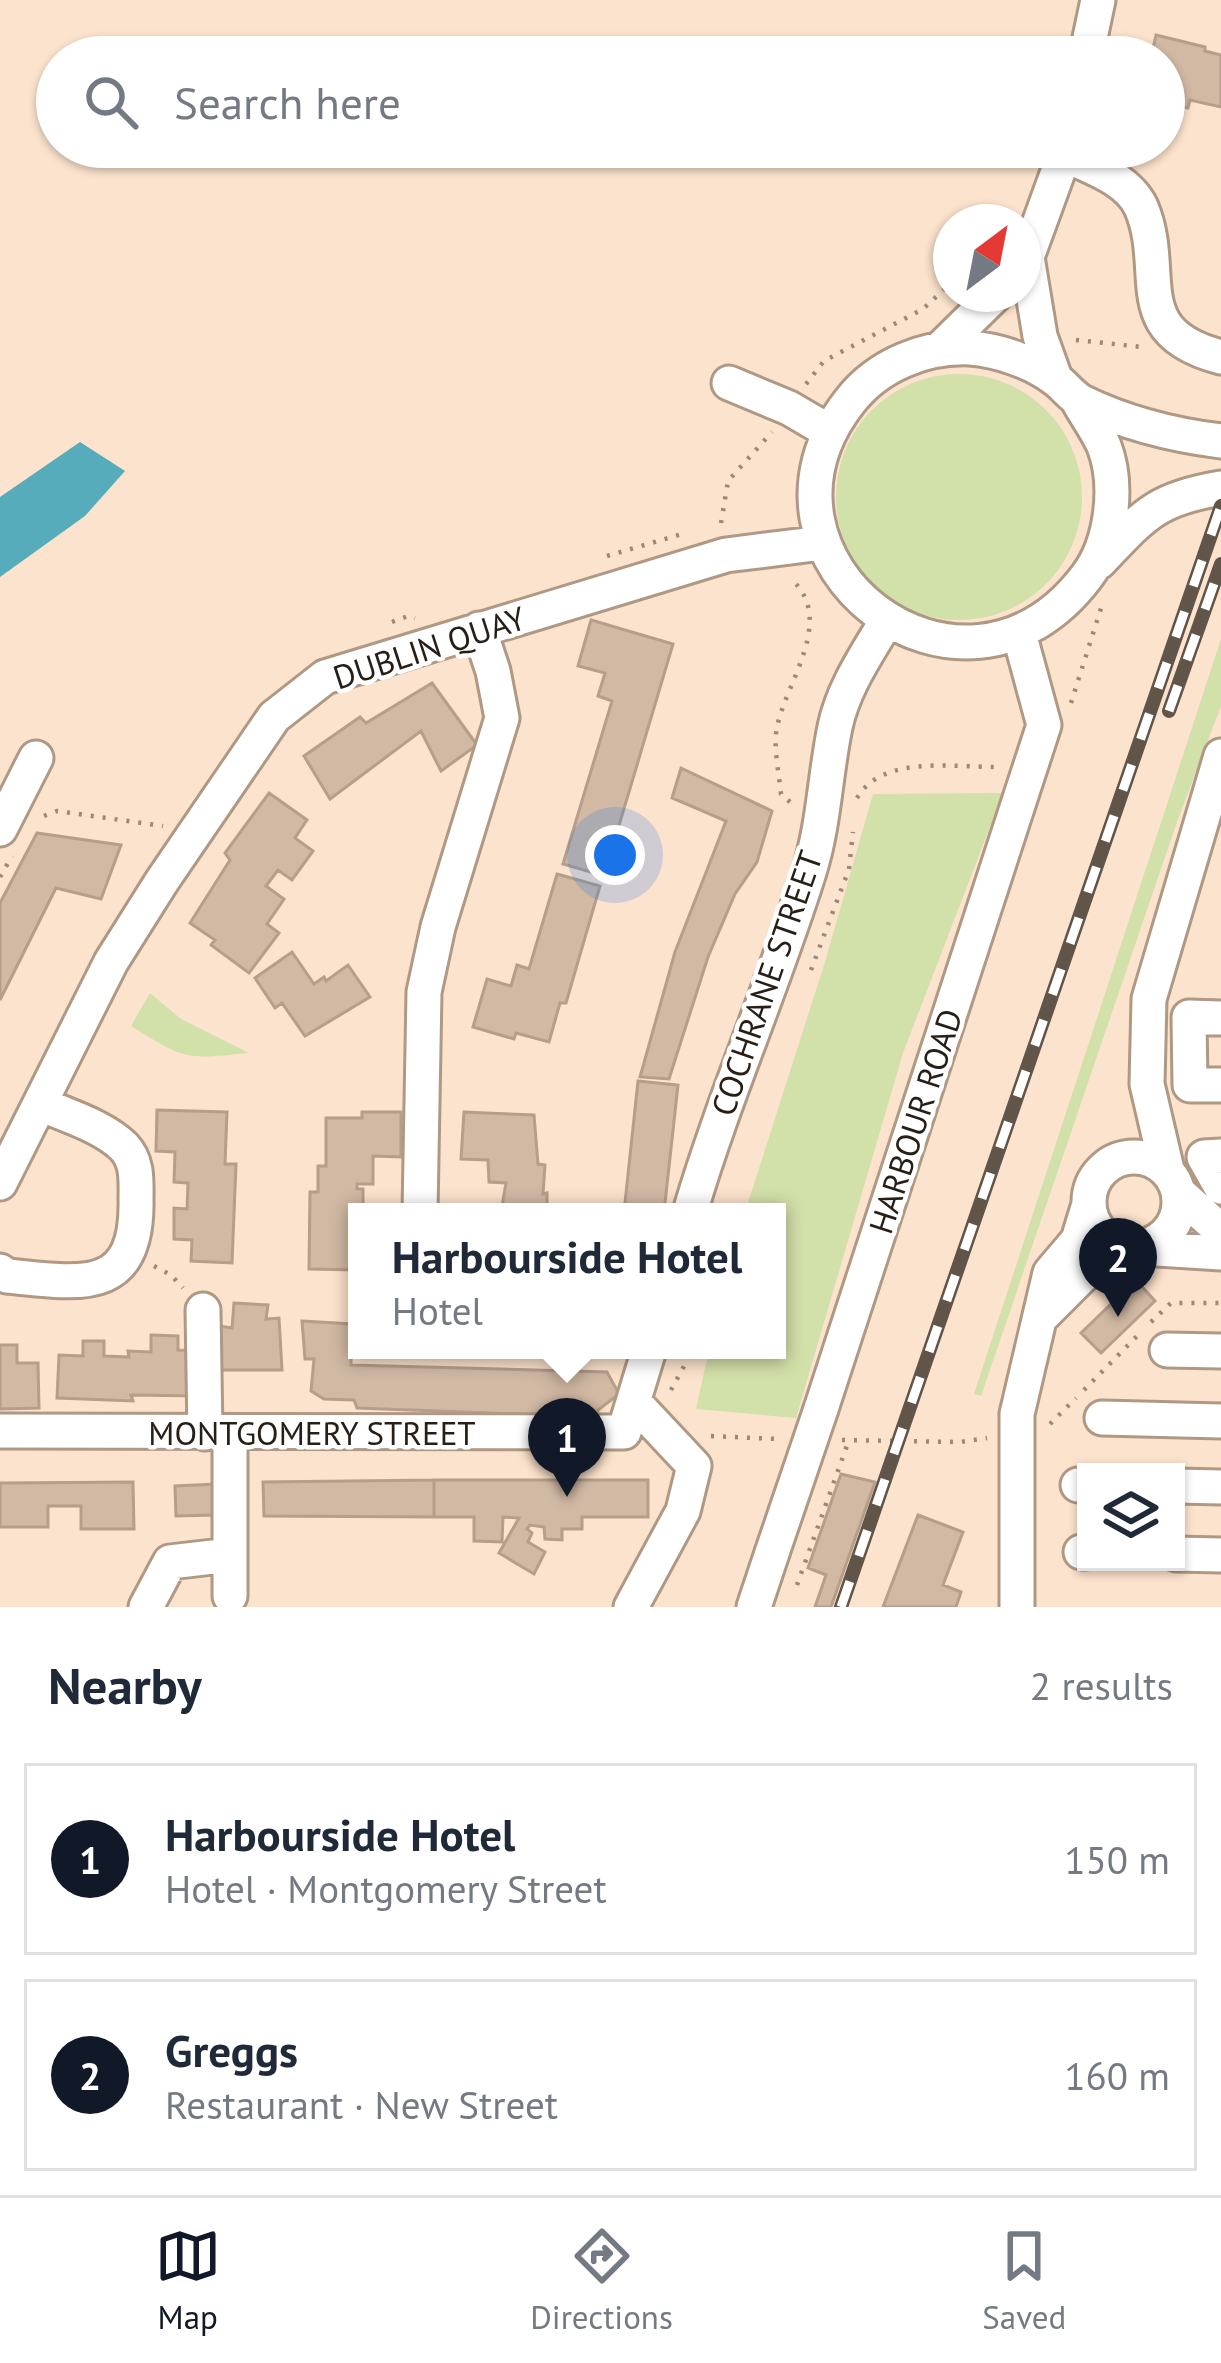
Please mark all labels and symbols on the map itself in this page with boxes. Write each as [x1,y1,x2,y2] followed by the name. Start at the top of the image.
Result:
[933,204,1041,312] north arrow
[327,596,531,698] street label: DUBLIN QUAY
[585,825,645,885] your location
[700,845,832,1121] street label: COCHRANE STREET
[858,1003,972,1239] street label: HARBOUR ROAD
[1079,1218,1157,1317] pin: 2
[528,1398,606,1497] pin: 1
[148,1411,476,1454] street label: MONTGOMERY STREET

